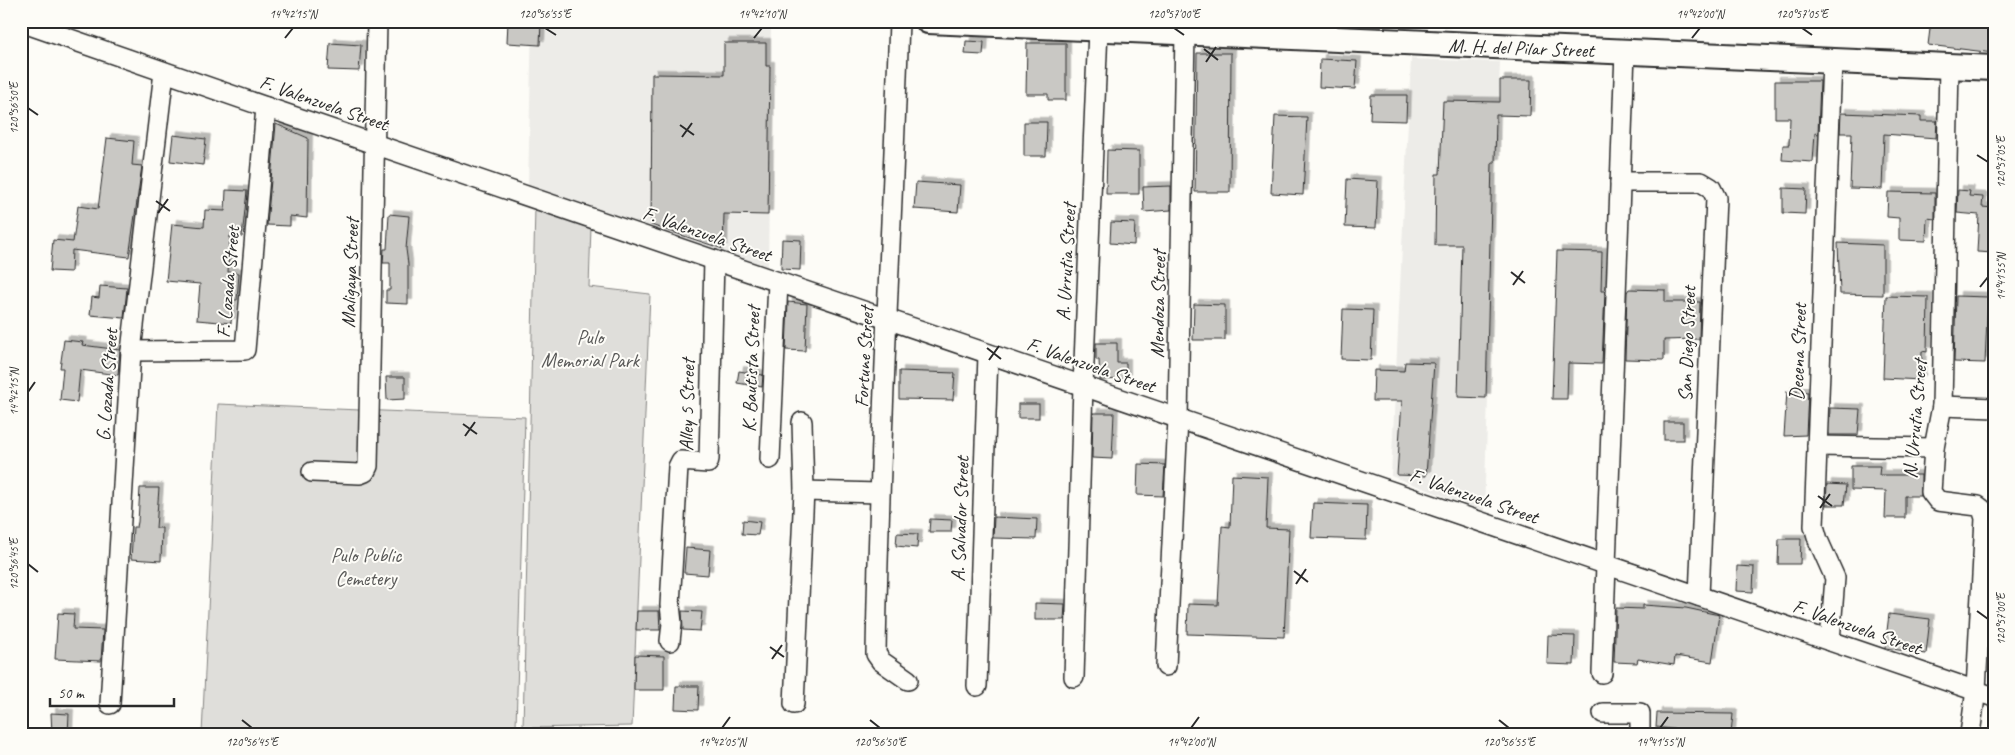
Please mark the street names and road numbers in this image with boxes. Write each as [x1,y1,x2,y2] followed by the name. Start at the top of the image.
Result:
[1448,33,1597,63] street label: M. H. del Pilar Street
[257,69,394,137] street label: F. Valenzuela Street
[1050,199,1082,321] street label: A. Urrutia Street
[640,200,777,268] street label: F. Valenzuela Street
[336,214,365,328] street label: Maligaya Street
[211,223,246,339] street label: F. Lozada Street
[1145,247,1171,358] street label: Mendoza Street
[1672,283,1702,402] street label: San Diego Street
[1784,301,1812,401] street label: Decena Street
[736,302,766,433] street label: K. Bautista Street
[849,303,879,408] street label: Fortune Street
[91,326,124,442] street label: G. Lozada Street
[1024,331,1161,399] street label: F. Valenzuela Street
[674,355,700,451] street label: Alley 5 Street
[1897,355,1933,480] street label: N. Urrutia Street
[945,454,975,582] street label: A. Salvador Street
[1407,462,1544,530] street label: F. Valenzuela Street
[1790,593,1927,661] street label: F. Valenzuela Street

